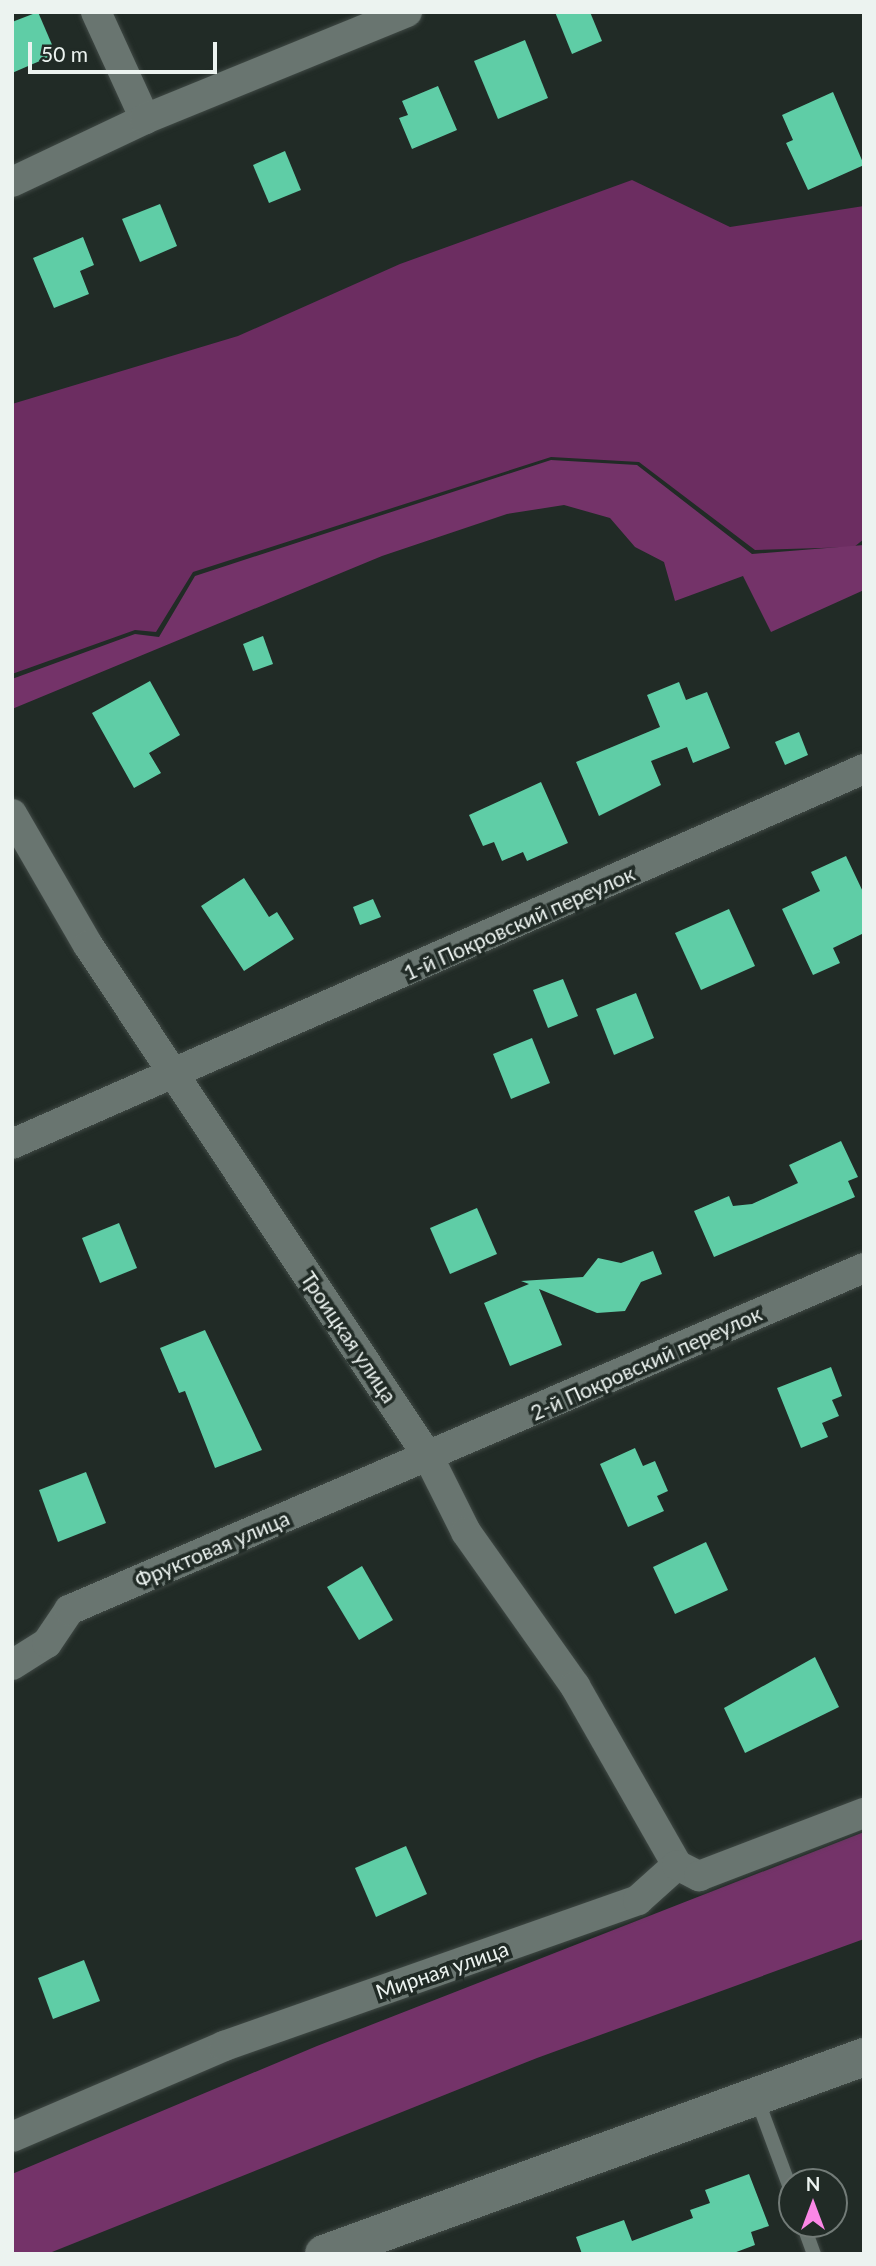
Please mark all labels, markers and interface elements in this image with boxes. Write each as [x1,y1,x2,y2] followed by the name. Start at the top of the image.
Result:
[32,28,220,72] scale bar
[41,41,88,66] text: 50 m
[400,861,638,985] street label: 1-й Покровский переулок
[296,1267,402,1407] street label: Троицкая улица
[527,1301,765,1425] street label: 2-й Покровский переулок
[131,1505,293,1593] street label: Фруктовая улица
[372,1936,512,2004] street label: Мирная улица
[778,2168,848,2238] north arrow
[806,2172,820,2195] text: N

